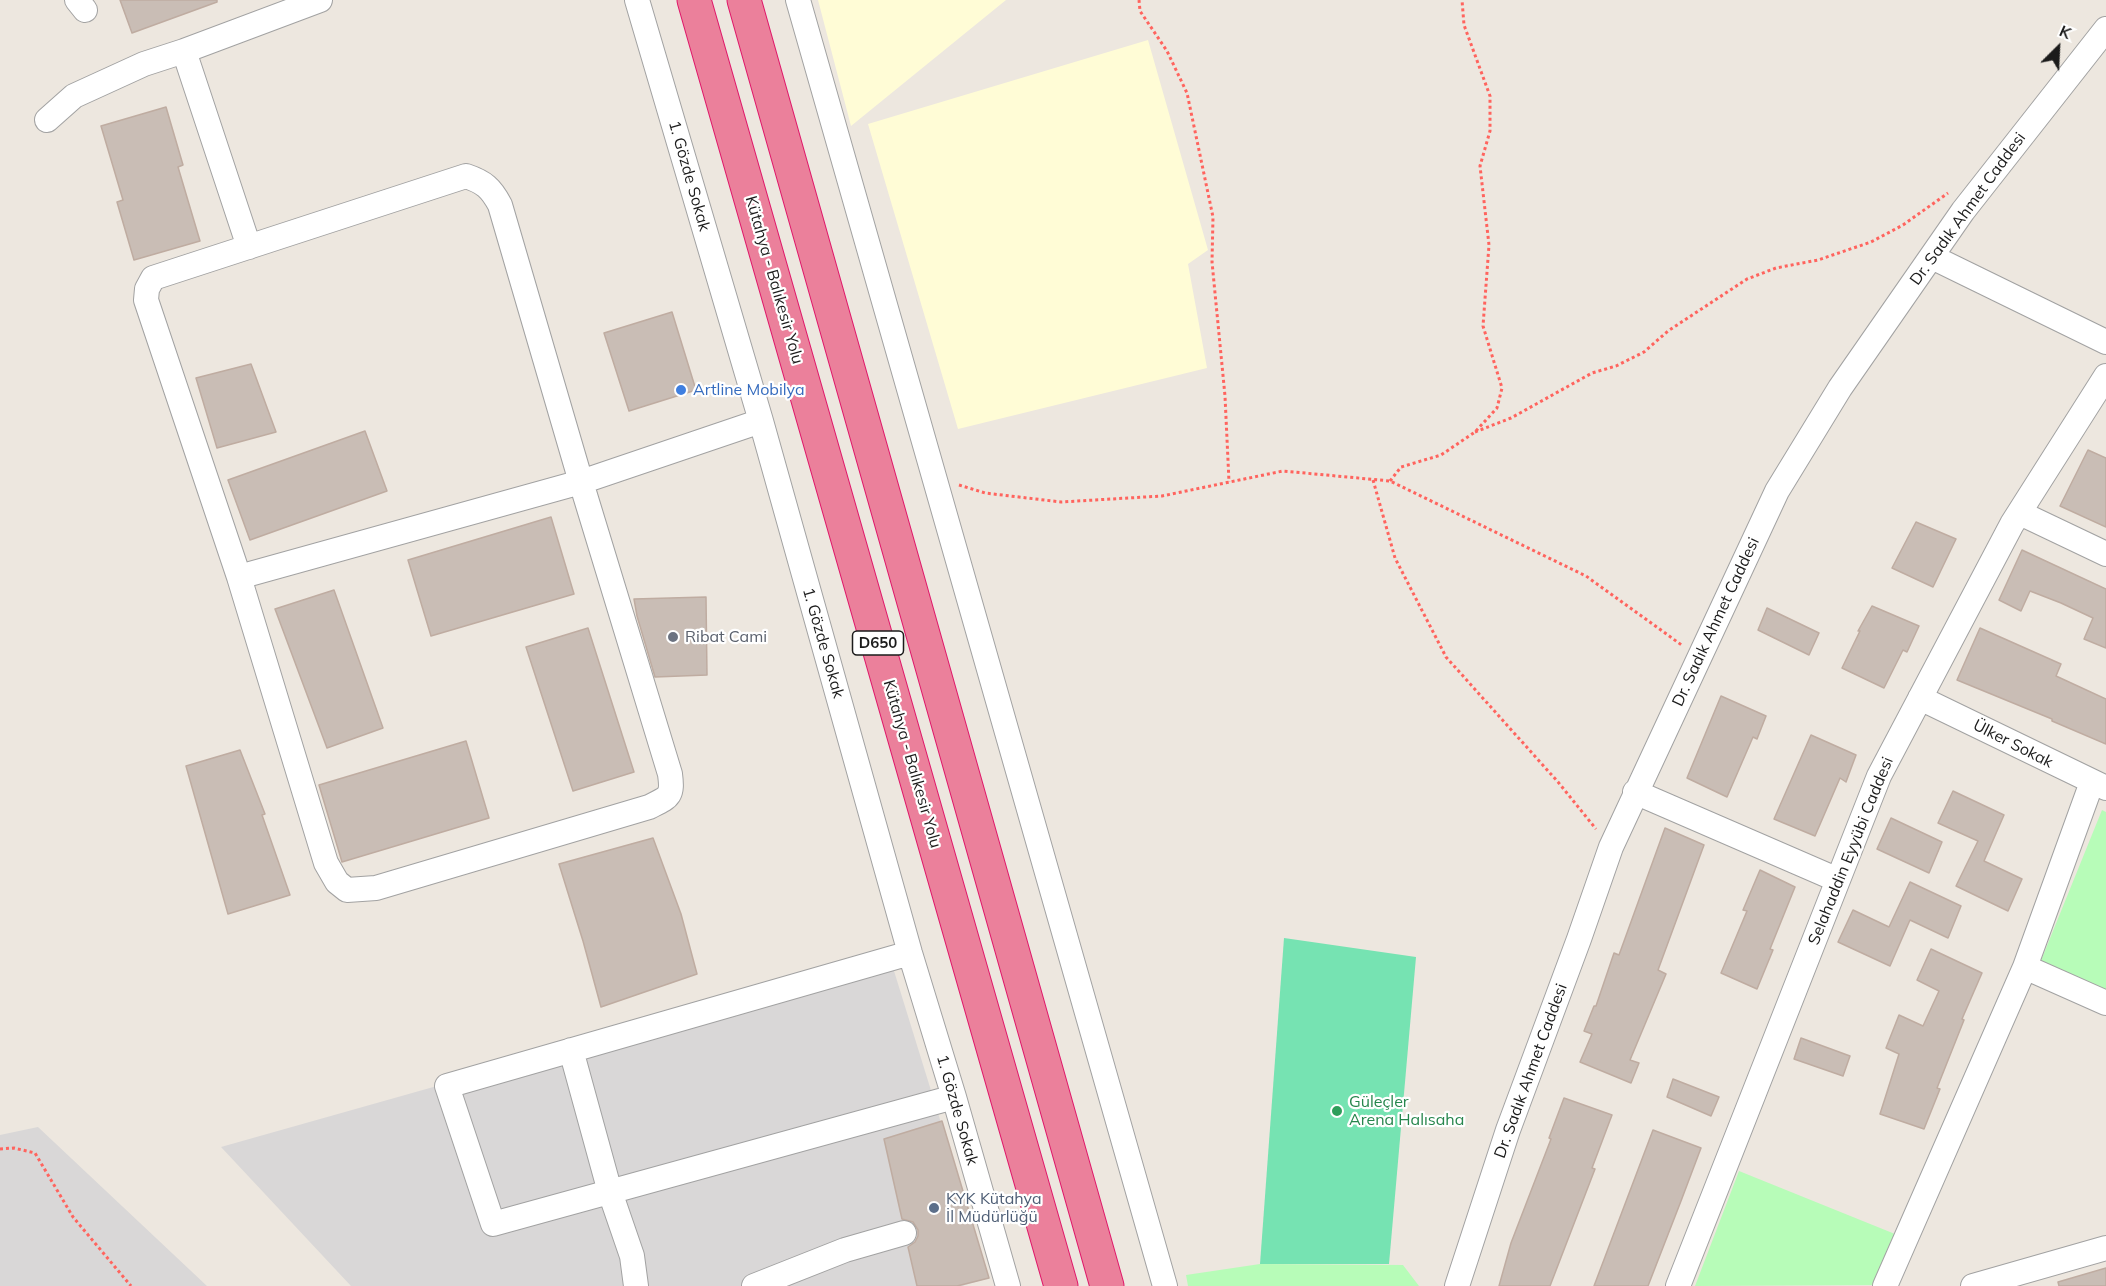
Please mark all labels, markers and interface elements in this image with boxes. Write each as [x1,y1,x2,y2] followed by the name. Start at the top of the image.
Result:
[2028,18,2088,78] north arrow
[2056,20,2074,43] text: K
[664,119,714,233] street label: 1. Gözde Sokak
[1906,129,2030,289] street label: Dr. Sadık Ahmet Caddesi
[741,194,807,366] street label: Kütahya - Balıkesir Yolu
[693,380,804,400] place label: Artline Mobilya
[674,383,688,397] marker: Artline Mobilya
[1668,534,1764,710] street label: Dr. Sadık Ahmet Caddesi
[798,586,848,700] street label: 1. Gözde Sokak
[685,627,767,647] place label: Ribat Cami
[666,630,680,644] marker: Ribat Cami
[852,631,904,655] road number: D650
[879,678,945,850] street label: Kütahya - Balıkesir Yolu
[1970,716,2056,772] street label: Ülker Sokak
[1804,754,1898,948] street label: Selahaddin Eyyübi Caddesi
[1490,981,1572,1161] street label: Dr. Sadık Ahmet Caddesi
[932,1053,982,1167] street label: 1. Gözde Sokak
[1349,1092,1464,1130] place label: Güleçler Arena Halısaha
[1330,1104,1344,1118] marker: Güleçler Arena Halısaha
[946,1189,1042,1227] place label: KYK Kütahya İl Müdürlüğü
[927,1201,941,1215] marker: KYK Kütahya İl Müdürlüğü

